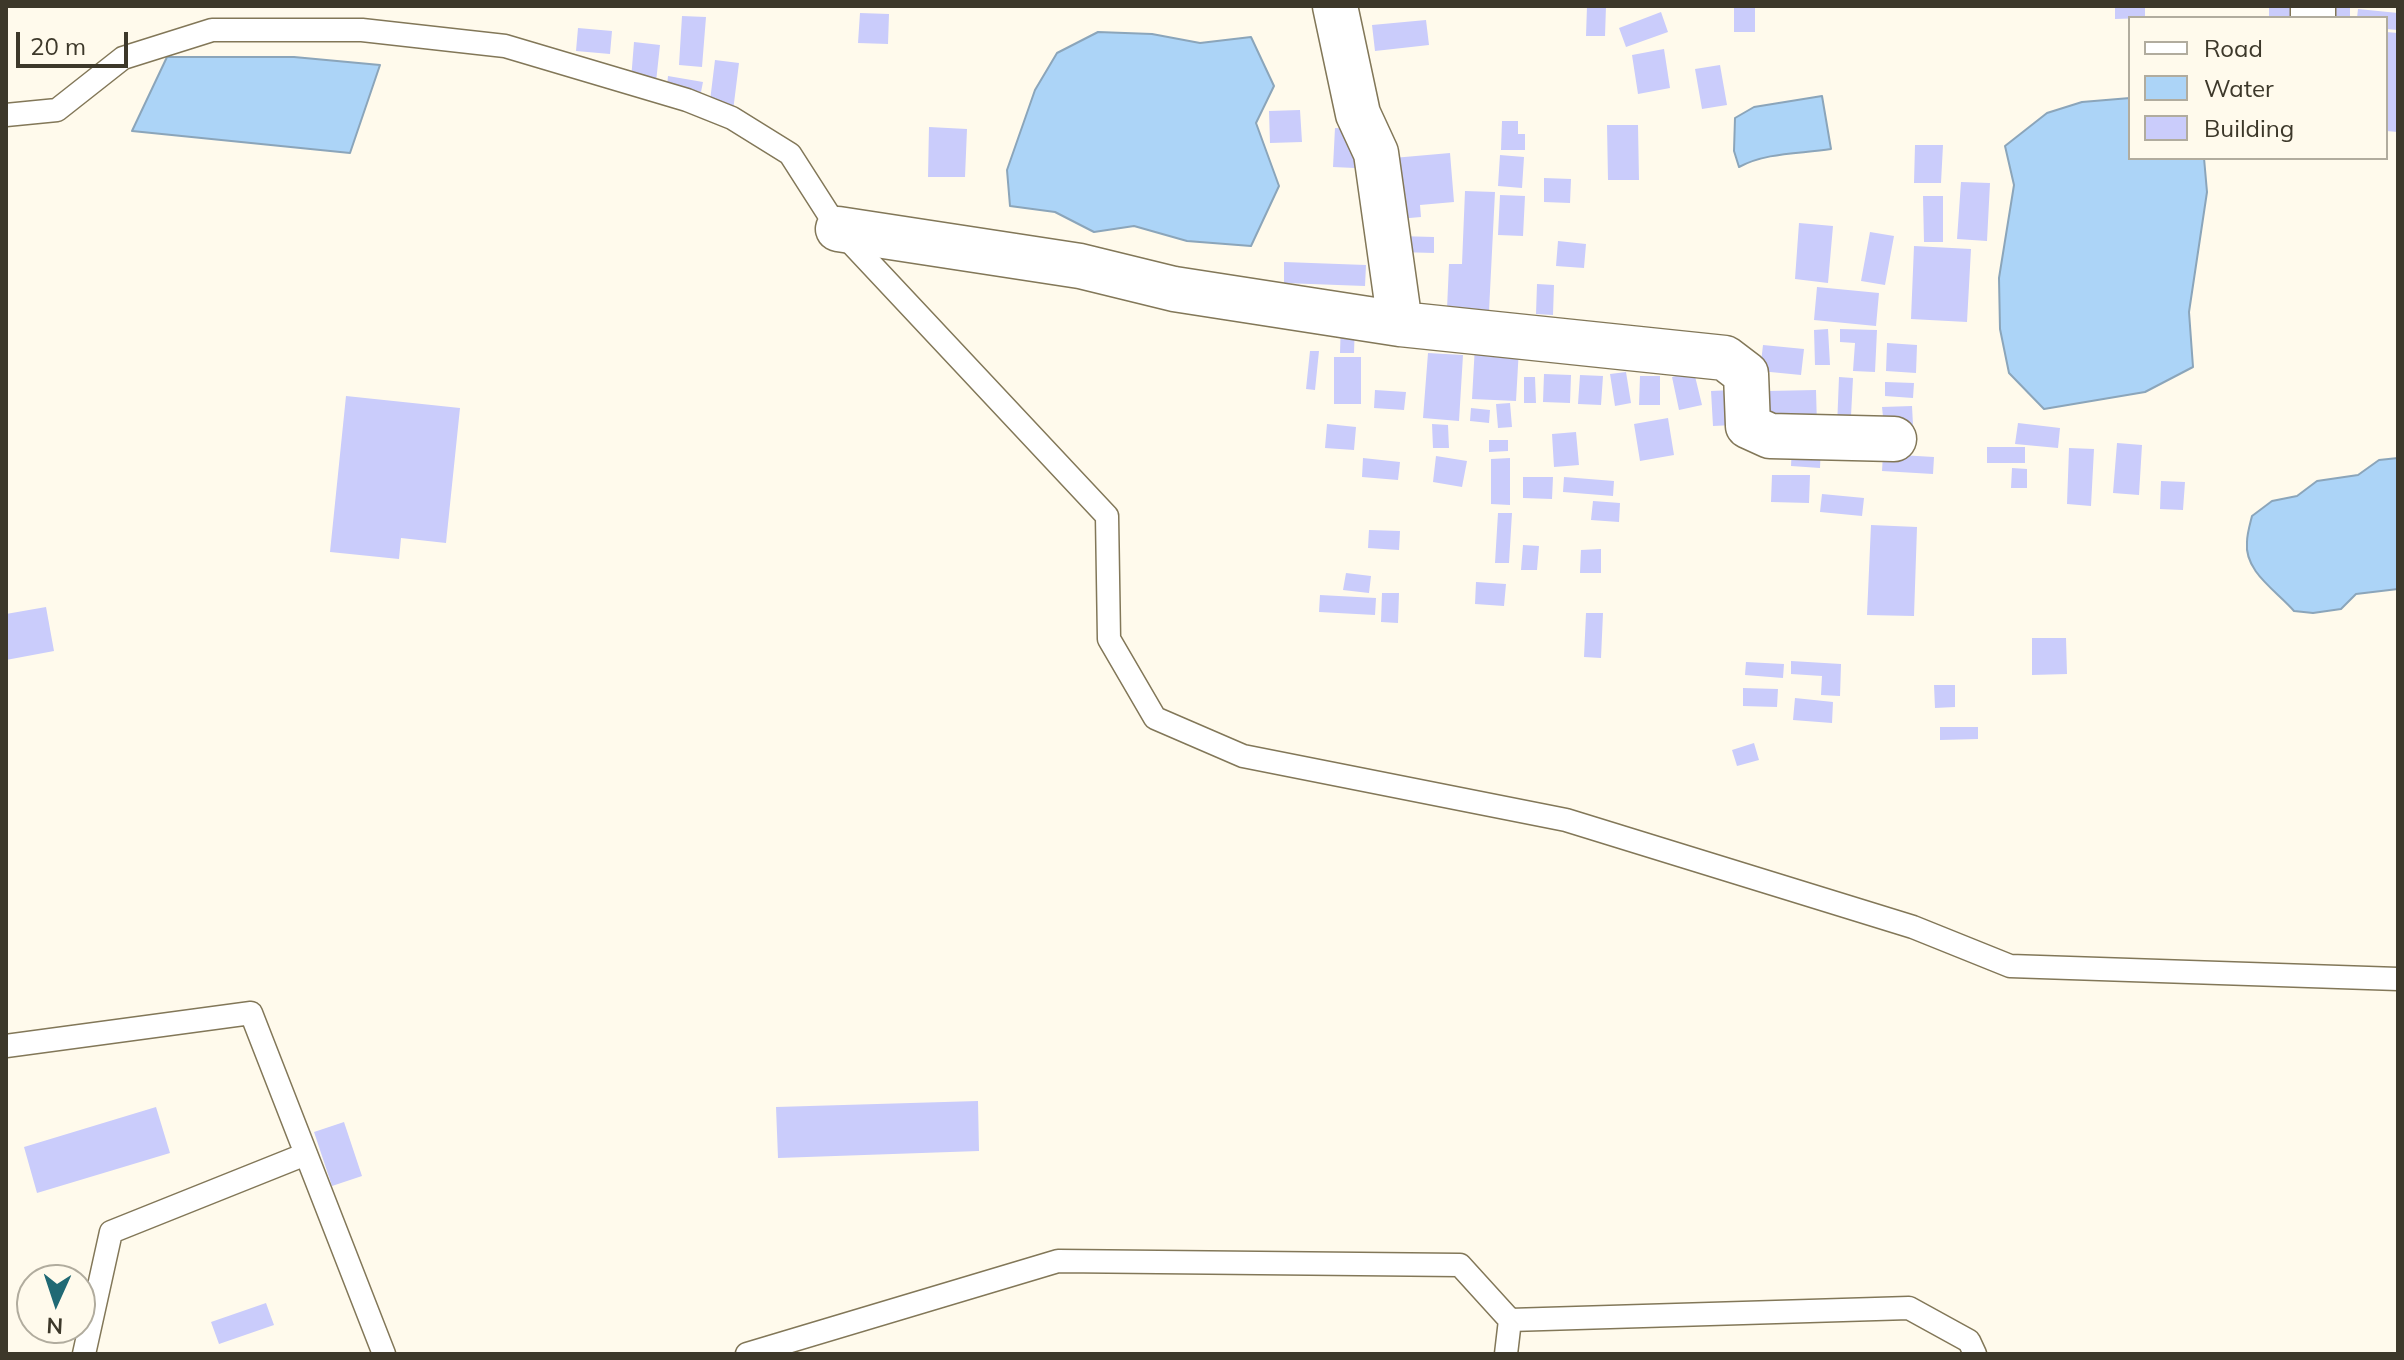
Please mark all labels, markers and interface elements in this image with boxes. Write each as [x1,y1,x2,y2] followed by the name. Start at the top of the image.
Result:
[20,16,132,66] scale bar
[2128,16,2388,160] legend
[30,31,86,61] text: 20 m
[2204,33,2263,63] text: Road
[2204,73,2274,103] text: Water
[2204,113,2294,143] text: Building
[16,1264,96,1344] north arrow
[46,1312,64,1340] text: N

